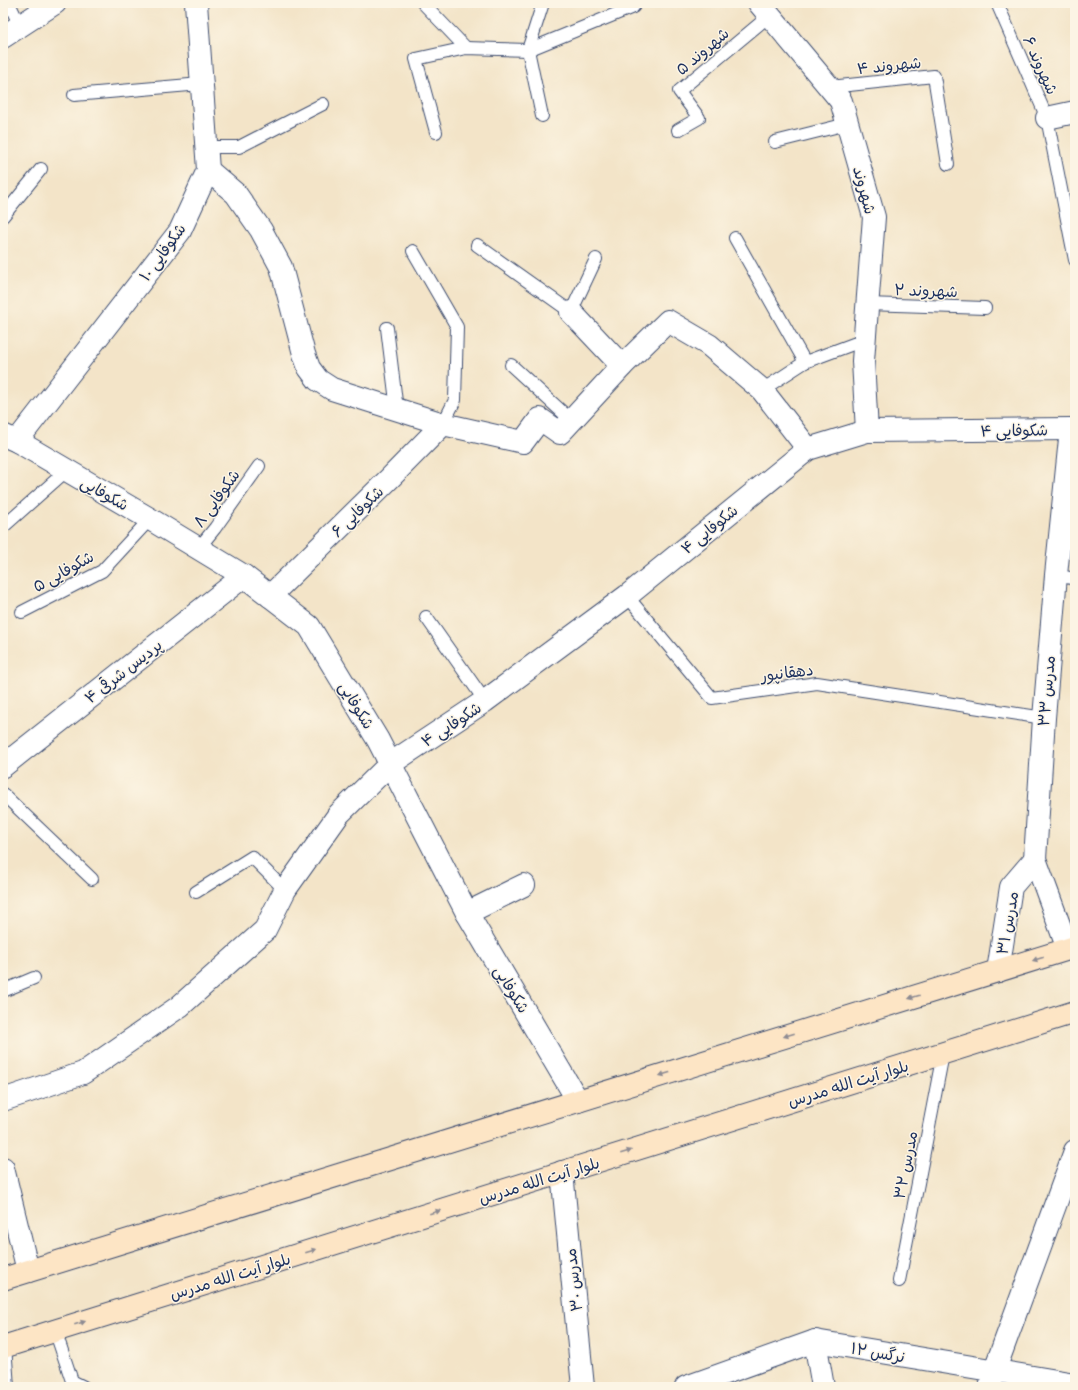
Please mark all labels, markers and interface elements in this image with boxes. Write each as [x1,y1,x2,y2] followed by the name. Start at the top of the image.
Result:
[672,24,735,82] street label: شهروند ۵
[1016,33,1062,99] street label: شهروند ۶
[856,53,923,82] street label: شهروند ۴
[845,164,880,217] street label: شهروند
[135,220,193,287] street label: شکوفایی ۱۰
[894,280,958,305] street label: شهروند ۲
[980,420,1048,445] street label: شکوفایی ۴
[189,466,247,533] street label: شکوفایی ۸
[75,472,132,518] street label: شکوفایی
[327,482,390,544] street label: شکوفایی ۶
[677,501,744,561] street label: شکوفایی ۴
[29,547,99,599] street label: شکوفایی ۵
[80,635,168,711] street label: پردیس شرقی ۴
[1034,655,1063,728] street label: مدرس ۳۳
[759,660,815,689] street label: دهقانپور
[332,678,378,735] street label: شکوفایی
[418,698,487,754] street label: شکوفایی ۴
[993,890,1026,957] street label: مدرس ۳۱
[1031,956,1043,962] one-way arrow
[487,962,533,1019] street label: شکوفایی
[907,994,919,1000] one-way arrow
[783,1033,795,1039] one-way arrow
[785,1056,912,1115] street label: بلوار آیت الله مدرس
[659,1071,671,1077] one-way arrow
[890,1129,925,1202] street label: مدرس ۳۲
[621,1149,633,1155] one-way arrow
[476,1153,603,1212] street label: بلوار آیت الله مدرس
[430,1209,442,1215] one-way arrow
[306,1247,318,1253] one-way arrow
[561,1247,590,1313] street label: مدرس ۳۰
[167,1249,294,1308] street label: بلوار آیت الله مدرس
[75,1320,87,1326] one-way arrow
[849,1338,907,1371] street label: نرگس ۱۲

